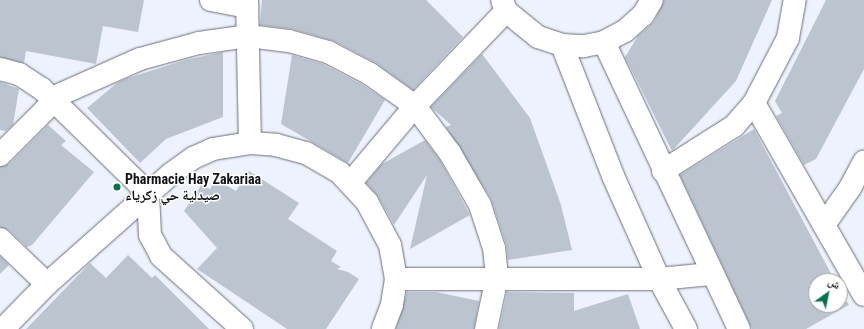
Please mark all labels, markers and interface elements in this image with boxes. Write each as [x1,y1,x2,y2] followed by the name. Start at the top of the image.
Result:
[125,171,261,204] place label: Pharmacie Hay Zakariaa صيدلية حي زكرياء
[112,182,122,192] marker: Pharmacie Hay Zakariaa صيدلية حي زكرياء
[808,273,848,313] north arrow
[826,275,843,292] text: ش

